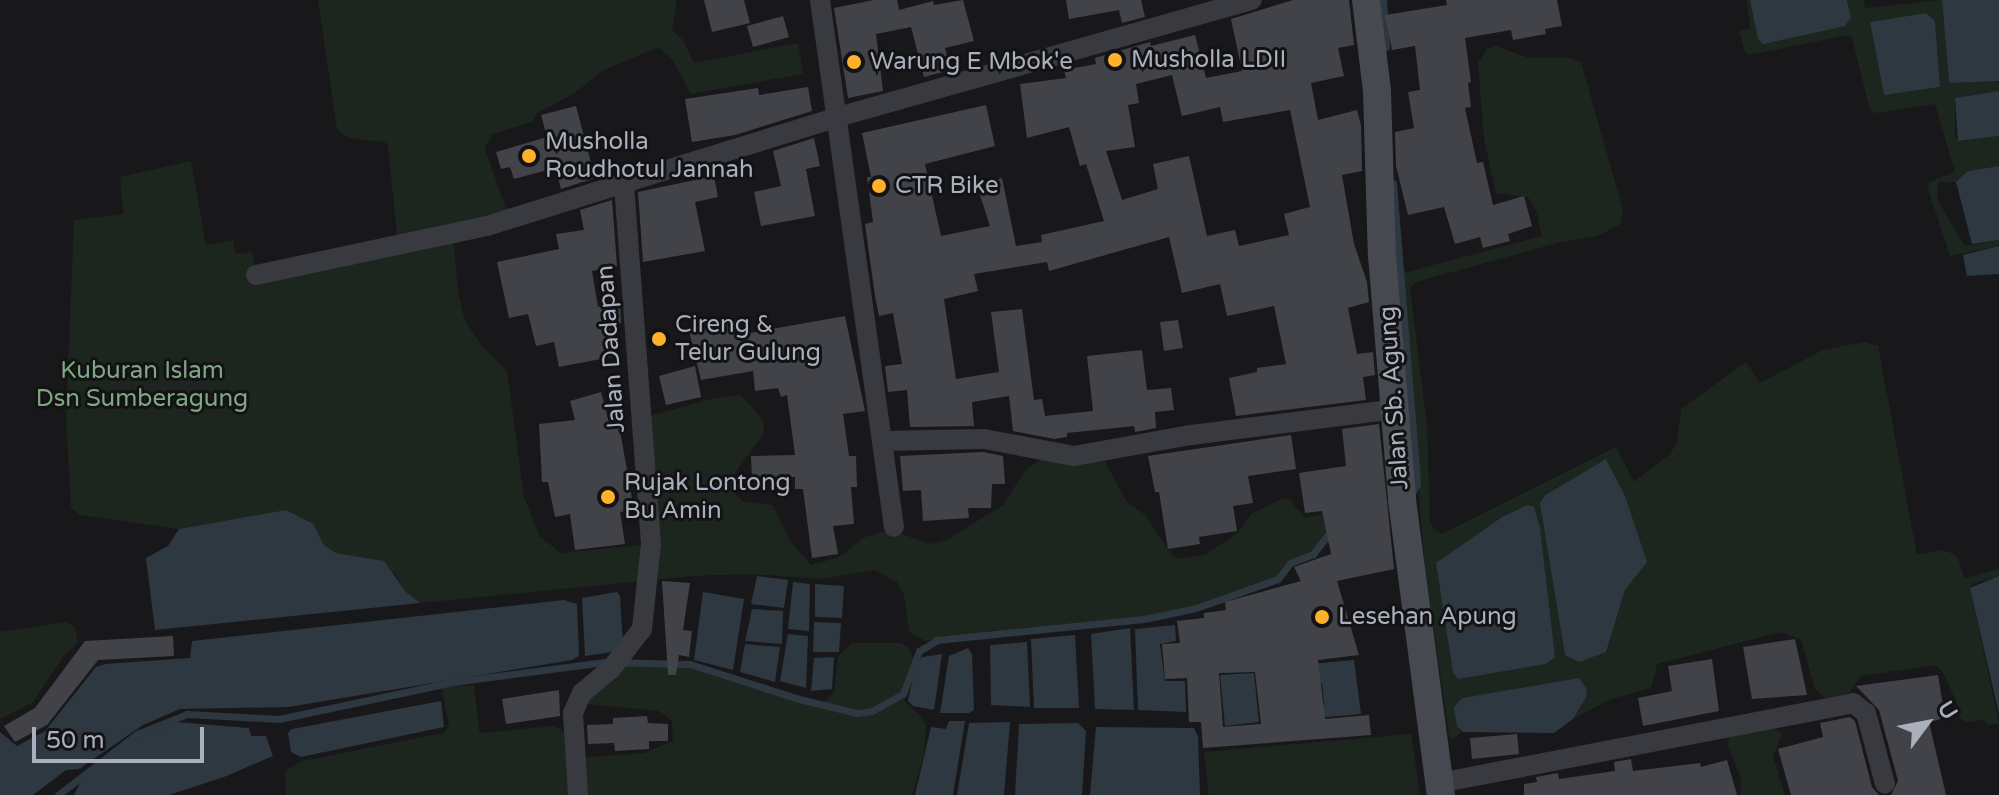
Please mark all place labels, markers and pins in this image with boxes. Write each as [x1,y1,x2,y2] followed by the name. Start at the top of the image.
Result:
[1131,46,1286,74] place label: Musholla LDII
[870,48,1073,76] place label: Warung E Mbok'e
[1106,51,1124,69] marker: Musholla LDII
[845,53,863,71] marker: Warung E Mbok'e
[545,128,754,184] place label: Musholla Roudhotul Jannah
[520,147,538,165] marker: Musholla Roudhotul Jannah
[895,172,998,200] place label: CTR Bike
[870,177,888,195] marker: CTR Bike
[675,311,821,367] place label: Cireng & Telur Gulung
[650,330,668,348] marker: Cireng & Telur Gulung
[624,469,791,525] place label: Rujak Lontong Bu Amin
[599,488,617,506] marker: Rujak Lontong Bu Amin
[1338,603,1517,631] place label: Lesehan Apung
[1313,608,1331,626] marker: Lesehan Apung

